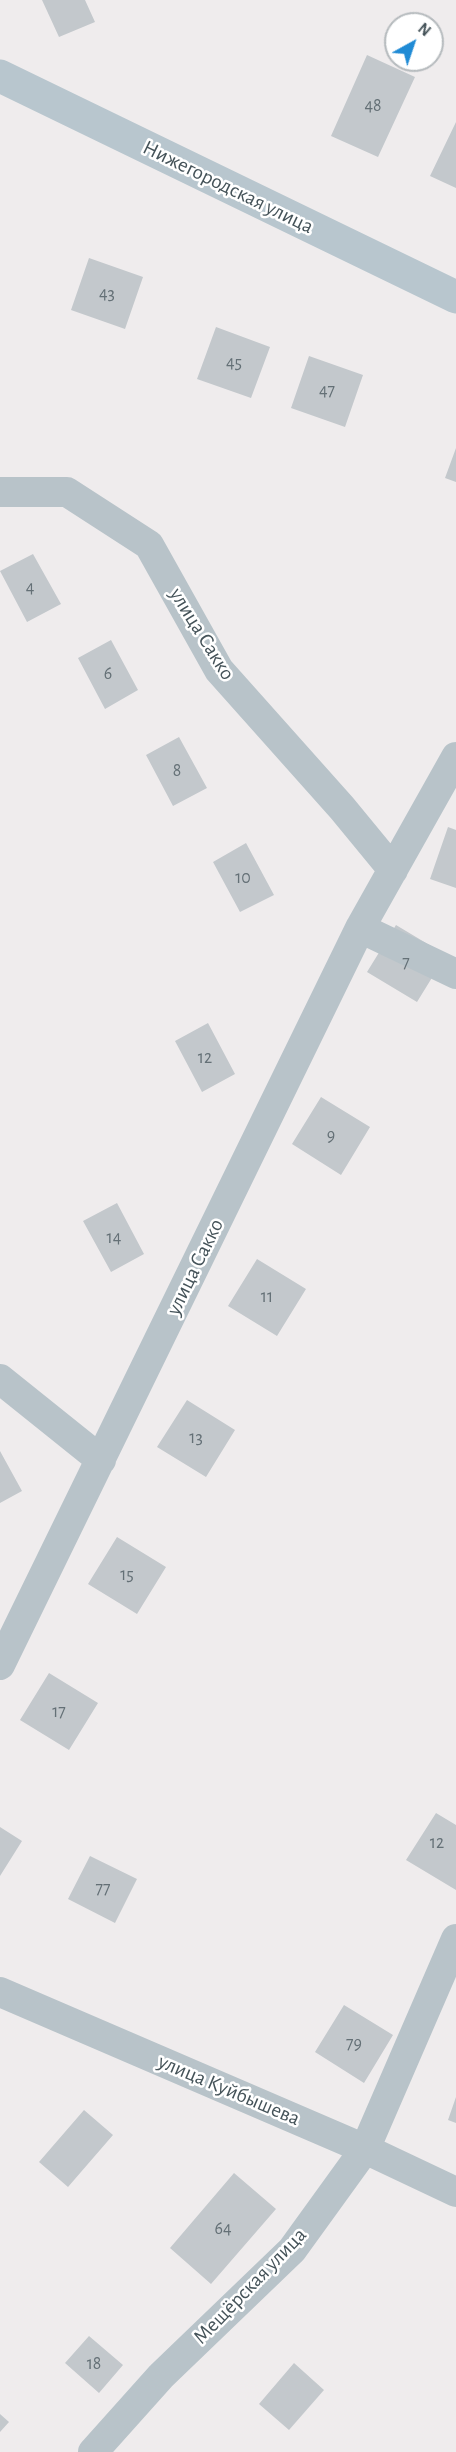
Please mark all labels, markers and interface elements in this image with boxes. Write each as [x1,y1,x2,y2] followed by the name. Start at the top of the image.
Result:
[384,12,444,72] north arrow
[415,20,434,39] text: N
[364,95,382,117] house number: 48
[138,135,318,239] street label: Нижегородская улица
[99,283,115,305] house number: 43
[226,352,242,374] house number: 45
[319,380,335,402] house number: 47
[26,577,34,599] house number: 4
[164,583,240,685] street label: улица Сакко
[104,663,112,685] house number: 6
[173,760,181,782] house number: 8
[235,867,251,889] house number: 10
[402,952,410,974] house number: 7
[198,1047,212,1069] house number: 12
[327,1125,335,1147] house number: 9
[161,1215,229,1319] street label: улица Сакко
[107,1227,121,1249] house number: 14
[261,1286,273,1308] house number: 11
[189,1427,203,1449] house number: 13
[120,1564,134,1586] house number: 15
[52,1701,66,1723] house number: 17
[430,1832,444,1854] house number: 12
[95,1878,111,1900] house number: 77
[346,2033,362,2055] house number: 79
[154,2049,304,2131] street label: улица Куйбышева
[214,2218,232,2240] house number: 64
[188,2222,312,2350] street label: Мещёрская улица
[87,2353,101,2375] house number: 18

